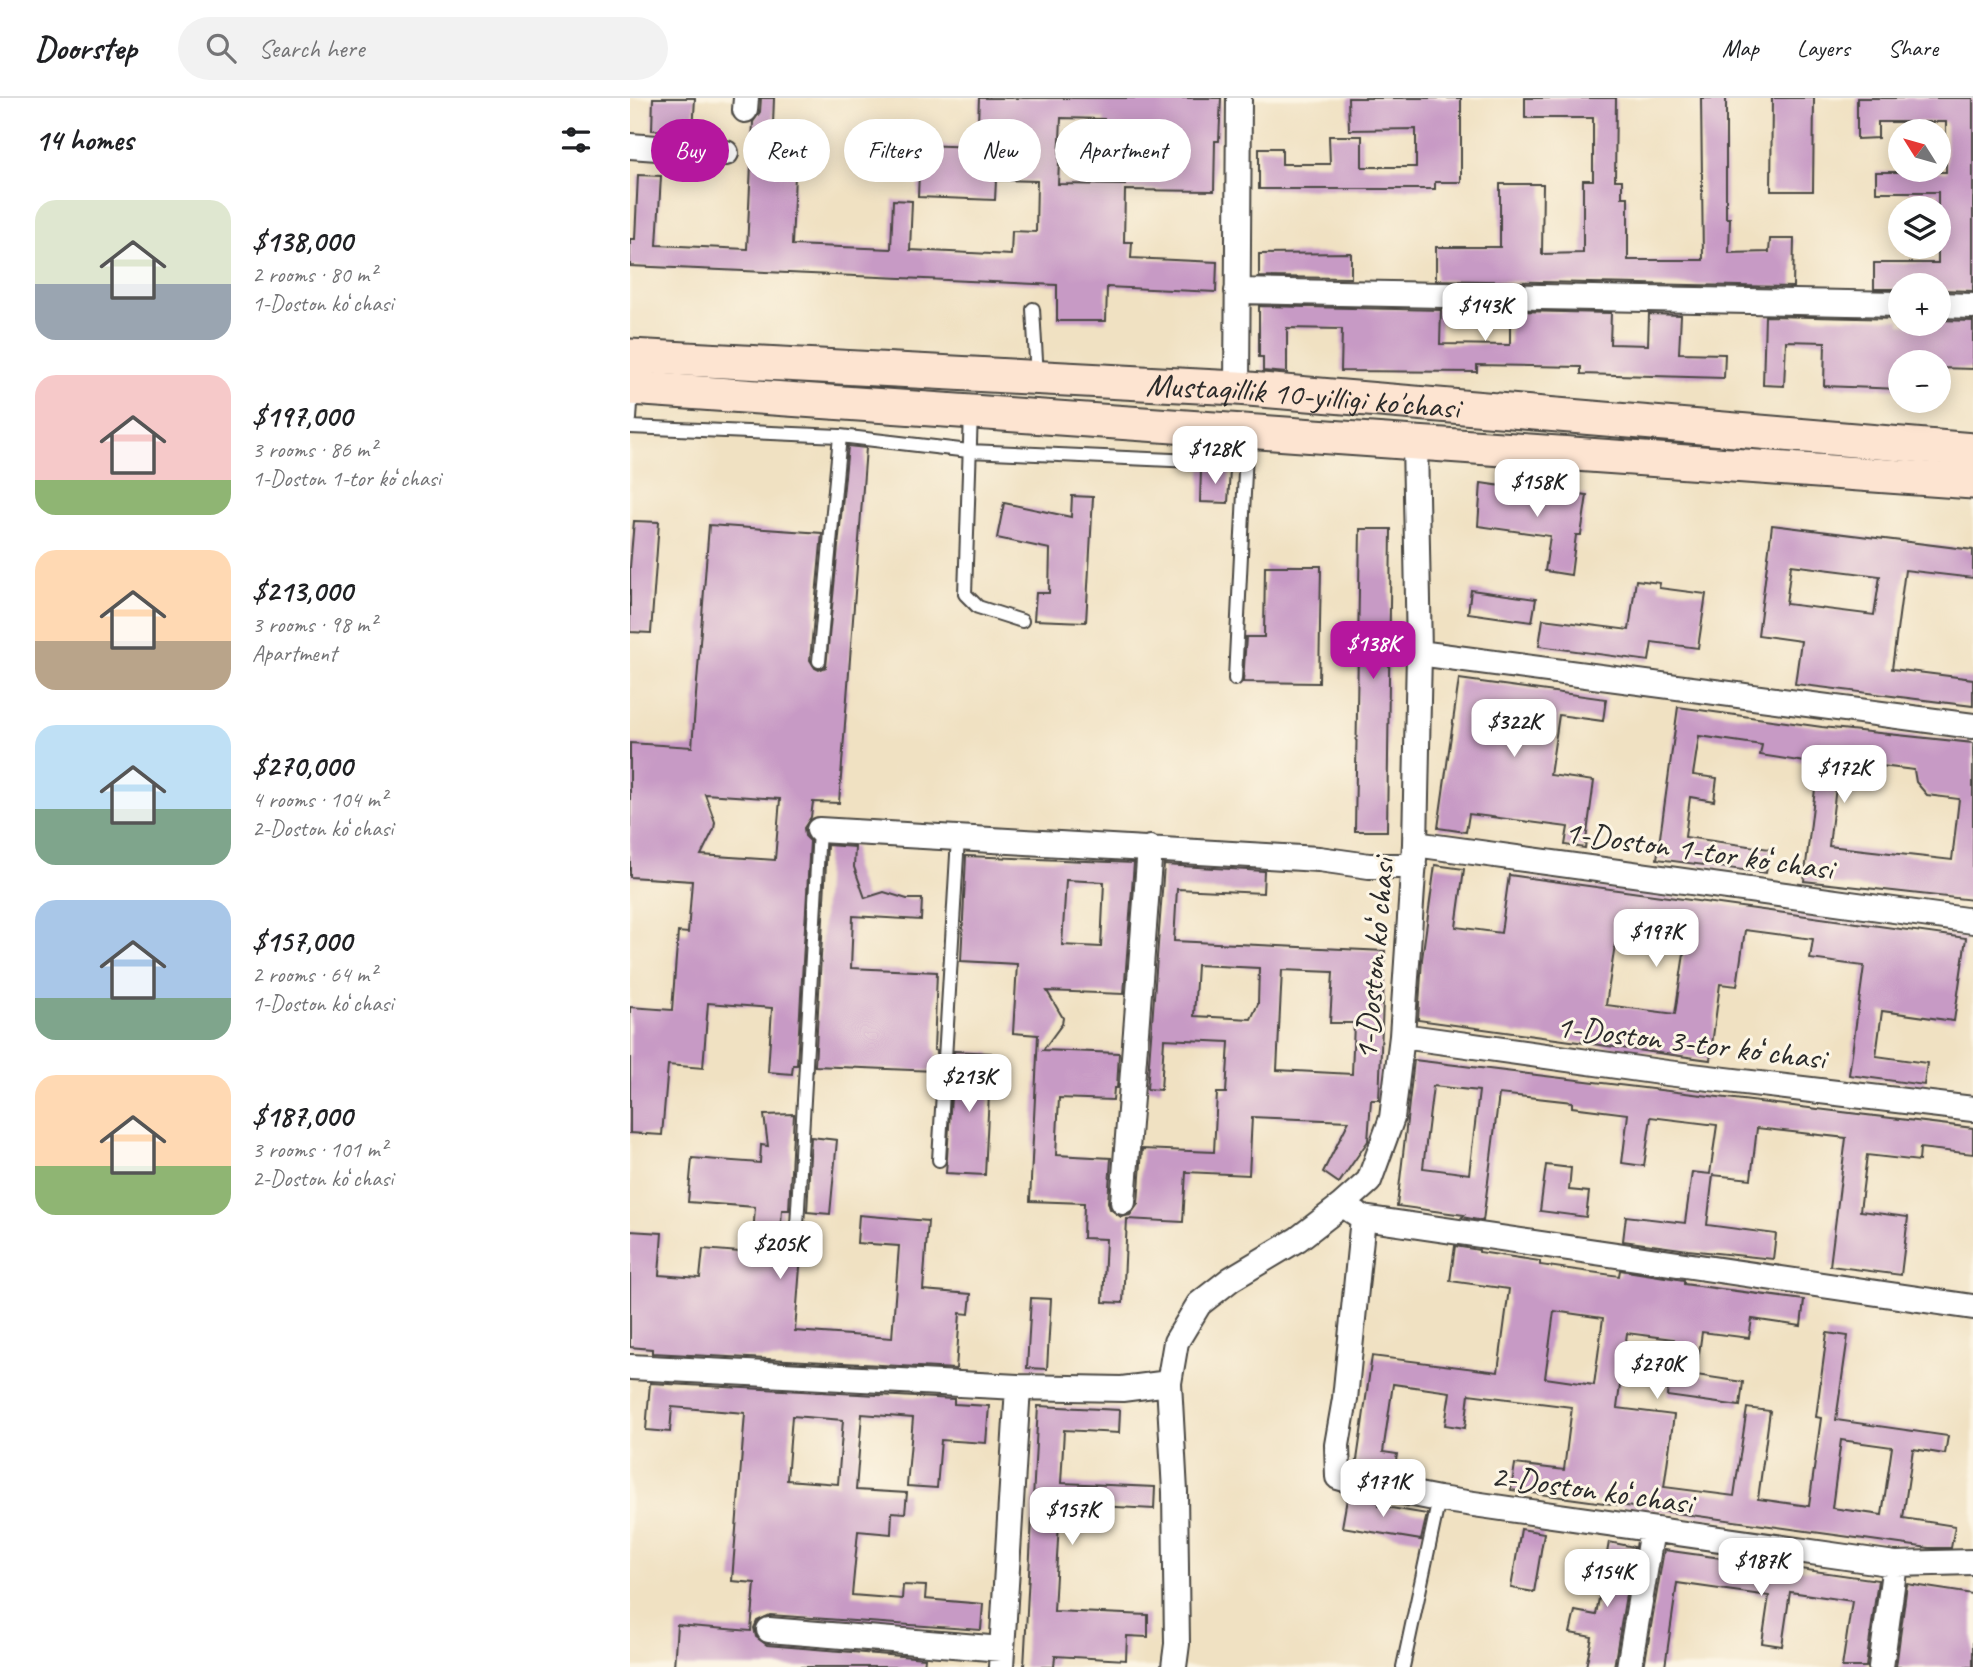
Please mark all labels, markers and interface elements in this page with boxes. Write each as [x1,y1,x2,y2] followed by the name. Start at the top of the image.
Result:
[178,17,668,80] search box
[35,27,136,69] text: Doorstep
[202,29,240,67] icon: search
[258,32,364,65] text: Search here
[1722,33,1759,63] text: Map
[1797,33,1850,63] text: Layers
[1888,33,1938,63] text: Share
[651,119,729,182] chip: Buy
[743,119,830,182] chip: Rent
[844,119,944,182] chip: Filters
[958,119,1041,182] chip: New
[1055,119,1191,182] chip: Apartment
[1888,119,1951,182] north arrow
[1888,119,1951,413] map controls
[35,121,133,159] text: 14 homes
[557,121,595,159] icon: filters
[1888,196,1951,259] button: layers
[252,222,352,260] text: $138,000
[91,228,175,312] icon: home
[252,260,376,289] text: 2 rooms · 80 m²
[1888,273,1951,336] button: +
[1436,284,1534,343] pin: $143K
[252,289,393,318] text: 1-Doston koʻchasi
[1458,291,1512,320] text: $143K
[1888,350,1951,413] button: −
[1145,363,1465,429] street label: Mustaqillik 10-yilligi ko'chasi
[252,397,352,435] text: $197,000
[91,403,175,487] icon: home
[1166,426,1264,486] pin: $128K
[1188,434,1242,463] text: $128K
[252,435,376,464] text: 3 rooms · 86 m²
[1488,460,1586,519] pin: $158K
[252,464,441,493] text: 1-Doston 1-tor koʻchasi
[1511,467,1563,496] text: $158K
[252,572,352,610] text: $213,000
[91,578,175,662] icon: home
[252,610,376,639] text: 3 rooms · 98 m²
[1324,622,1422,681] pin: $138K
[1346,629,1400,658] text: $138K
[252,639,337,668] text: Apartment
[1465,700,1563,759] pin: $322K
[1487,707,1541,736] text: $322K
[1795,746,1893,805] pin: $172K
[252,747,352,785] text: $270,000
[91,753,175,837] icon: home
[1818,753,1871,782] text: $172K
[252,785,387,814] text: 4 rooms · 104 m²
[1562,810,1840,890] street label: 1-Doston 1-tor koʻchasi
[252,814,393,843] text: 2-Doston koʻchasi
[1344,852,1404,1062] street label: 1-Doston koʻchasi
[1607,910,1705,969] pin: $197K
[1630,917,1682,946] text: $197K
[252,922,352,960] text: $157,000
[91,928,175,1012] icon: home
[252,960,376,989] text: 2 rooms · 64 m²
[252,989,393,1018] text: 1-Doston koʻchasi
[1554,1005,1832,1080] street label: 1-Doston 3-tor koʻchasi
[920,1054,1018,1114] pin: $213K
[942,1062,996,1091] text: $213K
[252,1097,352,1135] text: $187,000
[91,1103,175,1187] icon: home
[252,1135,387,1164] text: 3 rooms · 101 m²
[252,1164,393,1193] text: 2-Doston koʻchasi
[731,1222,829,1281] pin: $205K
[754,1229,806,1258] text: $205K
[1608,1342,1706,1401] pin: $270K
[1631,1349,1684,1378] text: $270K
[1488,1454,1699,1524] street label: 2-Doston koʻchasi
[1334,1460,1432,1519] pin: $171K
[1357,1467,1410,1496] text: $171K
[1023,1488,1121,1547] pin: $157K
[1046,1495,1098,1524] text: $157K
[1712,1538,1810,1598] pin: $187K
[1735,1546,1788,1575] text: $187K
[1558,1550,1656,1609] pin: $154K
[1581,1557,1633,1586] text: $154K

